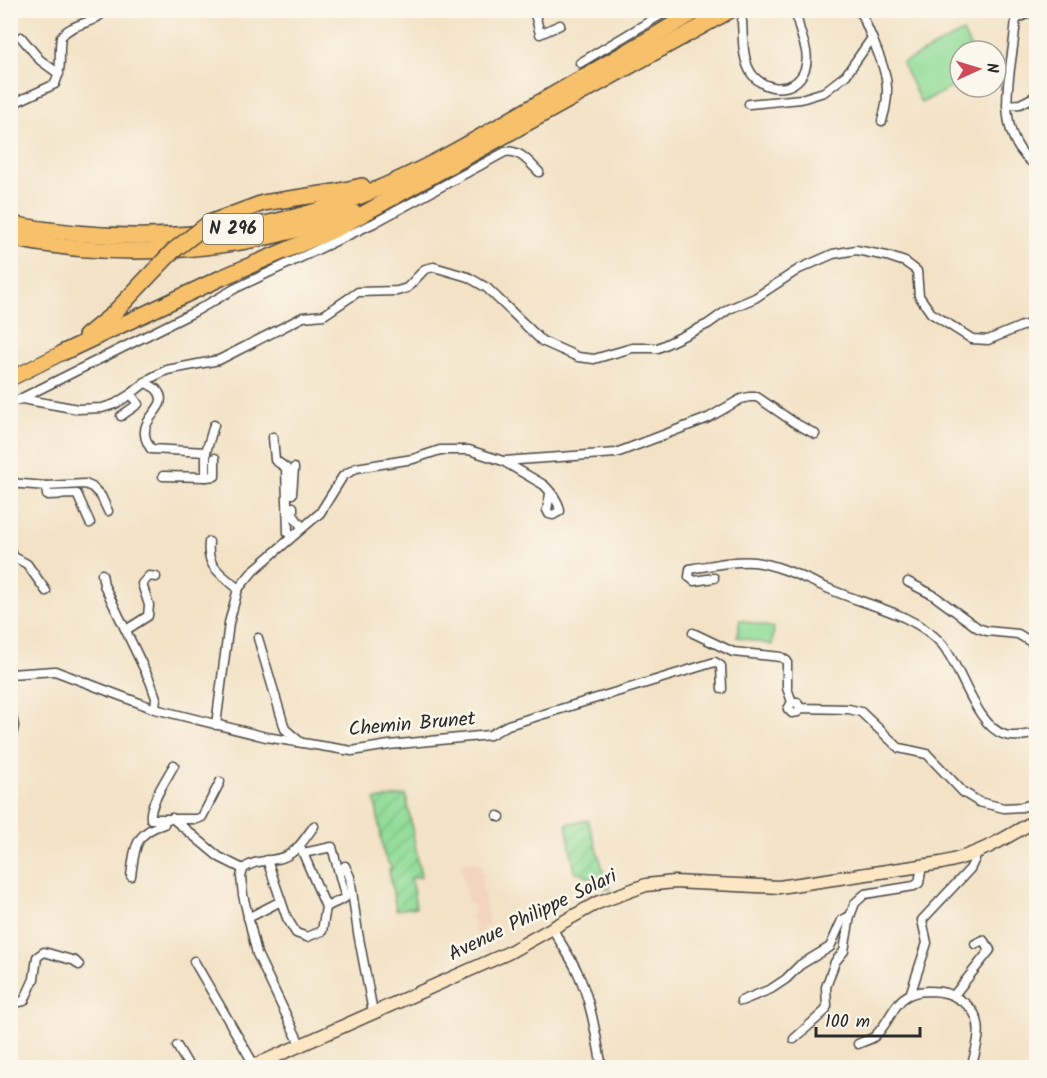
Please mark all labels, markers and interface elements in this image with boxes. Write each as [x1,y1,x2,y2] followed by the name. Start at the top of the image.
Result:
[948,39,1008,99] north arrow
[979,62,1004,74] text: N
[203,214,263,244] road number: N 296
[347,703,477,746] street label: Chemin Brunet
[443,861,624,971] street label: Avenue Philippe Solari
[816,1000,920,1038] scale bar
[825,1008,870,1037] text: 100 m

